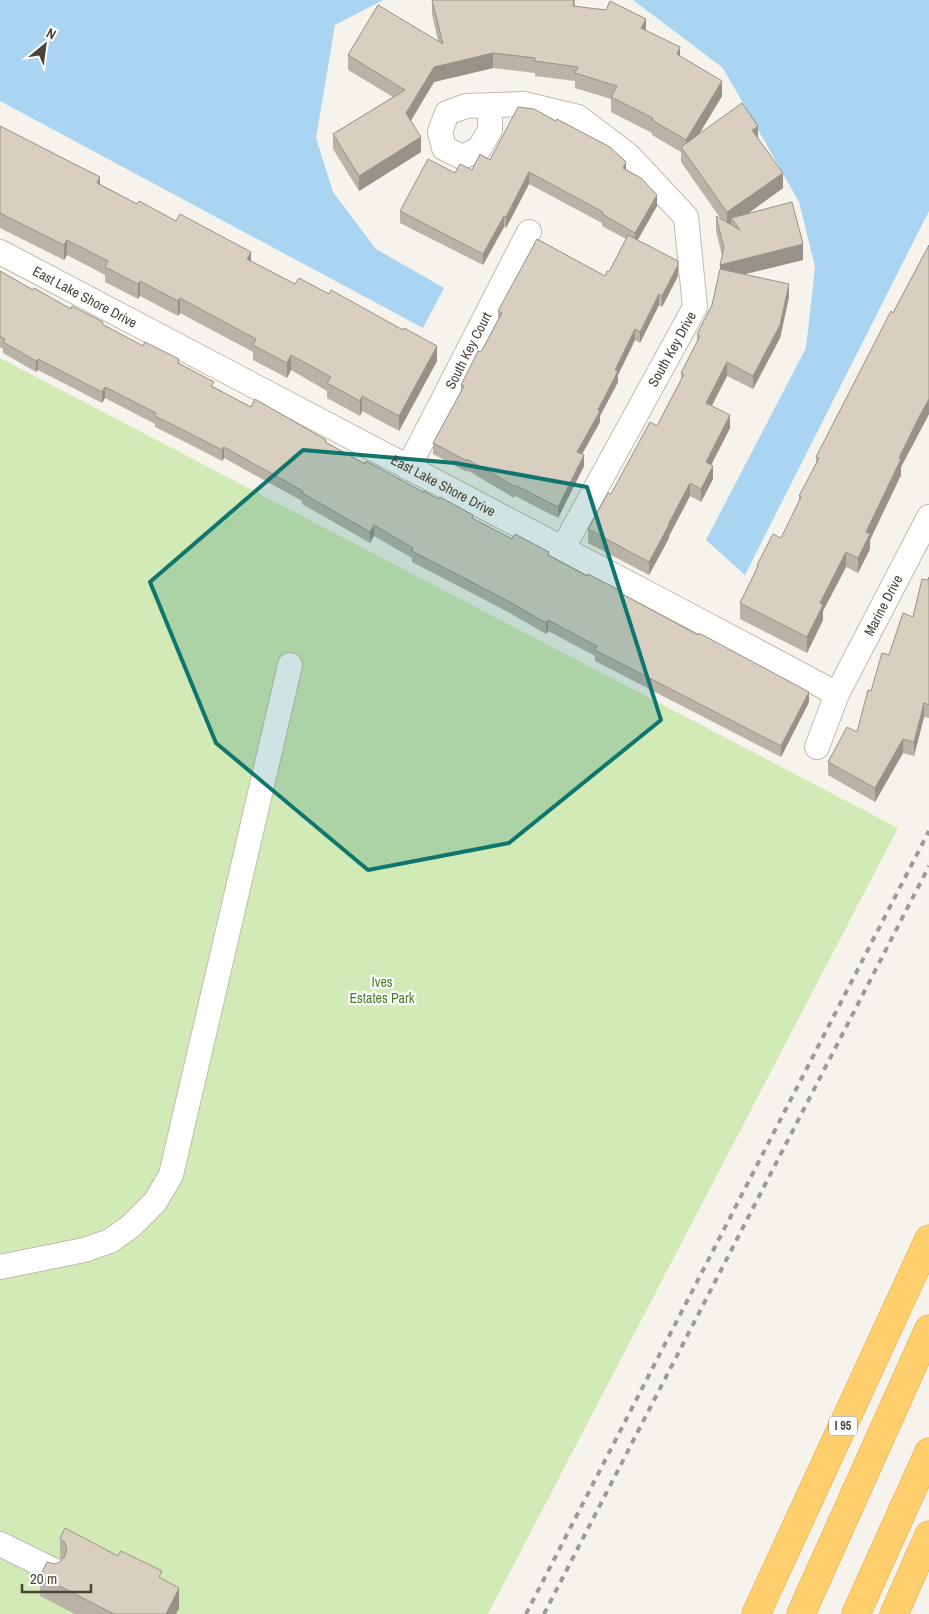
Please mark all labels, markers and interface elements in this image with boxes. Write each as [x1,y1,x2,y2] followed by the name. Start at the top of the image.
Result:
[20,20,70,70] north arrow
[43,24,59,44] text: N
[30,262,140,332] street label: East Lake Shore Drive
[644,308,700,390] street label: South Key Drive
[441,309,495,392] street label: South Key Court
[388,451,499,520] street label: East Lake Shore Drive
[860,572,906,639] street label: Marine Drive
[349,973,415,1007] park label: Ives Estates Park
[829,1416,857,1435] road number: I 95
[22,1562,91,1594] scale bar
[30,1568,57,1589] text: 20 m

